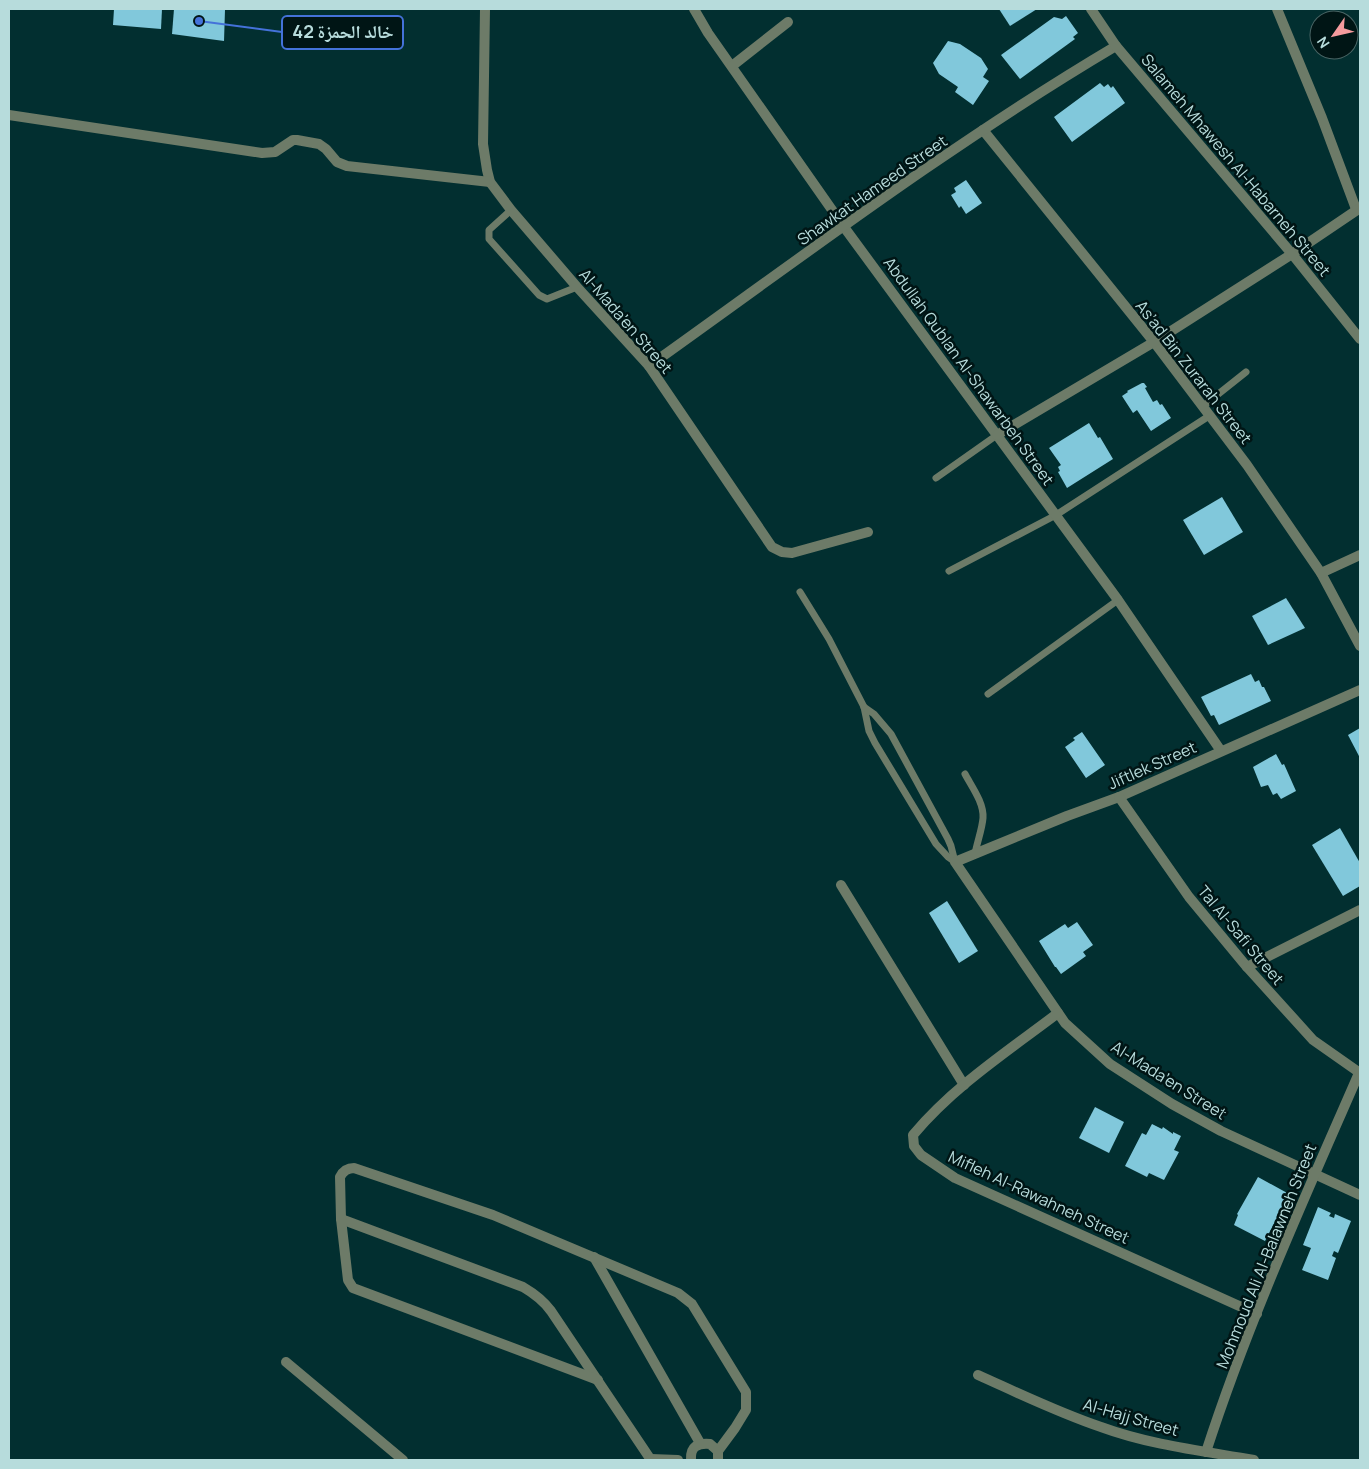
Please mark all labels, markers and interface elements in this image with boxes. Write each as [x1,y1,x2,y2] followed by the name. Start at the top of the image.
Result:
[1309,10,1359,60] north arrow
[282,16,403,49] callout: خالد الحمزة 42
[292,19,394,43] text: خالد الحمزة 42
[1312,33,1333,52] text: N
[1136,49,1336,281] street label: Salameh Mhawesh Al-Habarneh Street
[793,130,951,250] street label: Shawkat Hameed Street
[879,252,1059,490] street label: Abdullah Qublan Al-Shawarbeh Street
[574,264,678,378] street label: Al-Mada’en Street
[1131,296,1257,448] street label: As’ad Bin Zurarah Street
[1104,736,1200,794] street label: Jiftlek Street
[1193,881,1289,989] street label: Tal Al-Safi Street
[1107,1036,1231,1124] street label: Al-Mada’en Street
[1211,1140,1321,1372] street label: Mohmoud Ali Al-Balawneh Street
[945,1145,1133,1249] street label: Mifleh Al-Rawahneh Street
[1081,1393,1181,1441] street label: Al-Hajj Street

